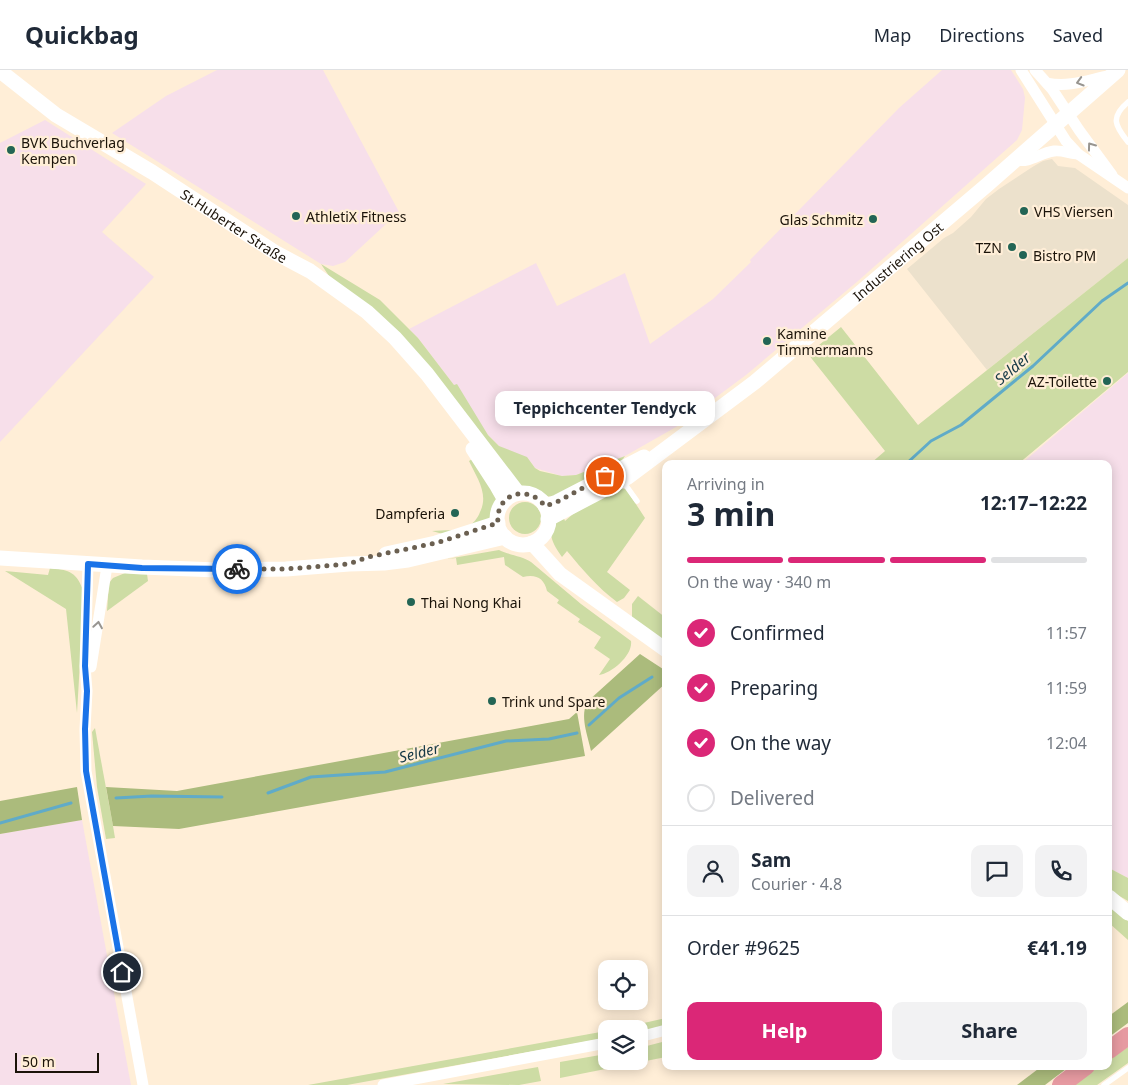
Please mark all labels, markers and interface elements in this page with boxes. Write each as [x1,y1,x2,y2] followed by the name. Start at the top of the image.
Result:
[25,18,139,51] text: Quickbag
[874,23,911,47] text: Map
[939,23,1025,47] text: Directions
[1053,23,1103,47] text: Saved
[1076,77,1084,87] one-way arrow
[21,133,125,168] place label: BVK Buchverlag Kempen
[1088,142,1097,152] one-way arrow
[5,144,17,156] marker: BVK Buchverlag Kempen
[177,184,291,267] street label: St.Huberter Straße
[1034,202,1113,221] place label: VHS Viersen
[1018,205,1030,217] marker: VHS Viersen
[306,207,407,226] place label: AthletiX Fitness
[290,210,302,222] marker: AthletiX Fitness
[780,210,863,229] place label: Glas Schmitz
[867,213,879,225] marker: Glas Schmitz
[848,217,947,305] street label: Industriering Ost
[976,238,1002,257] place label: TZN
[1006,241,1018,253] marker: TZN
[1033,246,1096,265] place label: Bistro PM
[1017,249,1029,261] marker: Bistro PM
[777,324,874,359] place label: Kamine Timmermanns
[761,335,773,347] marker: Kamine Timmermanns
[990,346,1035,389] water label: Selder
[1028,372,1097,391] place label: AZ-Toilette
[1101,375,1113,387] marker: AZ-Toilette
[495,391,715,426] callout: Teppichcenter Tendyck
[514,397,696,419] text: Teppichcenter Tendyck
[584,455,626,497] pin
[591,462,619,490] icon: bag
[687,473,765,495] text: Arriving in
[980,490,1087,516] text: 12:17–12:22
[687,492,775,535] text: 3 min
[375,504,445,523] place label: Dampferia
[449,507,461,519] marker: Dampferia
[212,544,262,594] courier
[223,555,251,583] icon: bike
[687,571,831,593] text: On the way · 340 m
[421,593,521,612] place label: Thai Nong Khai
[405,596,417,608] marker: Thai Nong Khai
[687,619,715,647] icon: check
[730,620,825,646] text: Confirmed
[92,621,102,630] one-way arrow
[1046,622,1087,644] text: 11:57
[687,674,715,702] icon: check
[730,675,818,701] text: Preparing
[1046,677,1087,699] text: 11:59
[502,692,605,711] place label: Trink und Spare
[486,695,498,707] marker: Trink und Spare
[687,729,715,757] icon: check
[730,730,831,756] text: On the way
[1046,732,1087,754] text: 12:04
[397,737,442,767] water label: Selder
[730,785,815,811] text: Delivered
[687,845,739,897] button: person
[971,845,1023,897] button: chat
[1035,845,1087,897] button: phone
[751,847,791,873] text: Sam
[751,873,842,895] text: Courier · 4.8
[687,935,800,961] text: Order #9625
[1027,935,1087,961] text: €41.19
[101,951,143,993] pin
[108,958,136,986] icon: home
[598,960,648,1070] map controls
[598,960,648,1010] button: locate
[687,1002,882,1060] button: Help
[892,1002,1087,1060] button: Share
[598,1020,648,1070] button: layers
[15,1050,99,1073] scale bar
[22,1052,55,1071] text: 50 m

